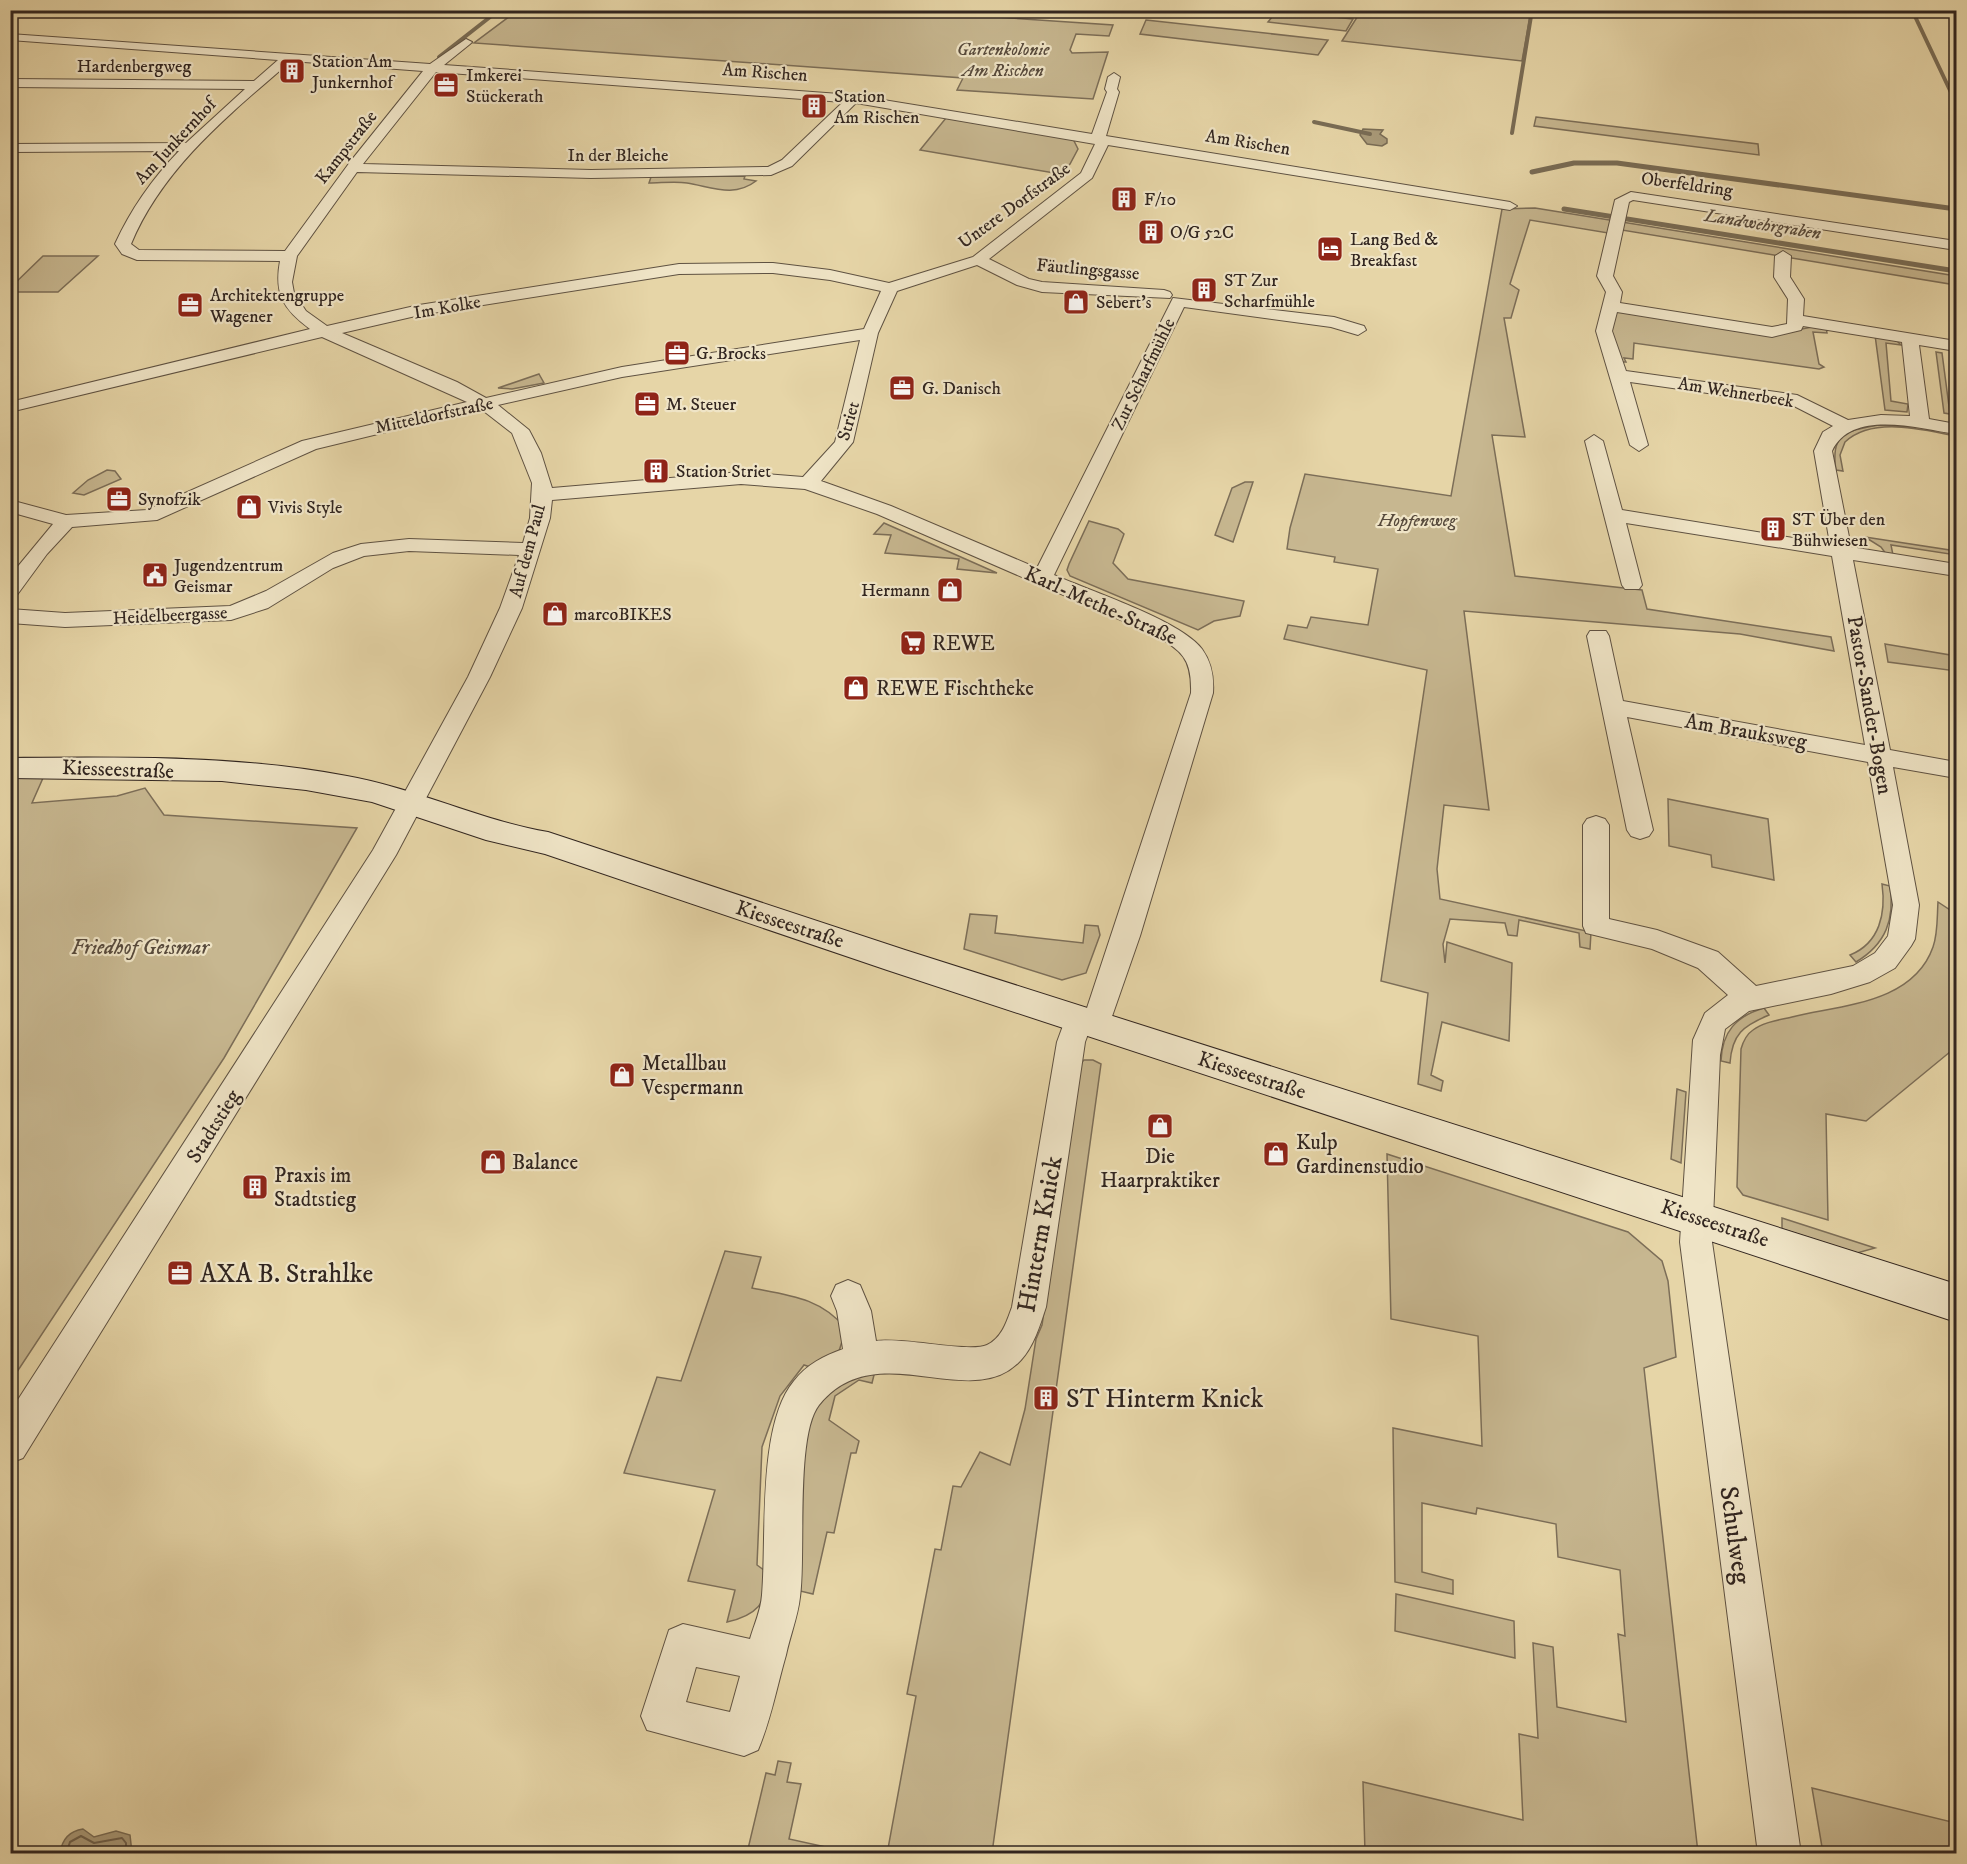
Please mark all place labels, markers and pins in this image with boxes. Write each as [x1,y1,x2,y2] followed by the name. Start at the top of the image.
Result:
[310,51,396,94] place label: Station Am Junkernhof
[277,56,307,86] building icon: Station Am Junkernhof
[466,65,544,108] place label: Imkerei Stückerath
[431,70,461,100] office icon: Imkerei Stückerath
[834,86,920,129] place label: Station Am Rischen
[799,91,829,121] building icon: Station Am Rischen
[1109,184,1139,214] building icon: F/10
[1144,189,1176,211] place label: F/10
[1136,217,1166,247] building icon: O/G 52C
[1170,222,1234,244] place label: O/G 52C
[1350,229,1438,272] place label: Lang Bed & Breakfast
[1315,234,1345,264] hotel icon: Lang Bed & Breakfast
[1224,270,1315,313] place label: ST Zur Scharfmühle
[1189,275,1219,305] building icon: ST Zur Scharfmühle
[209,285,344,328] place label: Architektengruppe Wagener
[1061,287,1091,317] shop icon: Sebert's
[175,290,205,320] office icon: Architektengruppe Wagener
[1096,292,1152,314] place label: Sebert's
[662,338,692,368] office icon: G. Brocks
[696,343,766,365] place label: G. Brocks
[887,373,917,403] office icon: G. Danisch
[922,378,1001,400] place label: G. Danisch
[632,389,662,419] office icon: M. Steuer
[666,394,736,416] place label: M. Steuer
[641,456,671,486] building icon: Station Striet
[676,461,771,483] place label: Station Striet
[104,484,134,514] office icon: Synofzik
[138,489,201,511] place label: Synofzik
[234,492,264,522] shop icon: Vivis Style
[267,497,343,519] place label: Vivis Style
[1792,509,1886,552] place label: ST Über den Bühwiesen
[1758,514,1788,544] building icon: ST Über den Bühwiesen
[172,555,283,598] place label: Jugendzentrum Geismar
[140,560,170,590] public building icon: Jugendzentrum Geismar
[935,575,965,605] shop icon: Hermann
[861,580,931,602] place label: Hermann
[540,599,570,629] shop icon: marcoBIKES
[574,604,672,626] place label: marcoBIKES
[898,628,928,658] supermarket icon: REWE
[932,631,995,657] place label: REWE
[841,673,871,703] shop icon: REWE Fischtheke
[876,676,1034,702] place label: REWE Fischtheke
[641,1051,744,1101] place label: Metallbau Vespermann
[607,1060,637,1090] shop icon: Metallbau Vespermann
[1145,1111,1175,1141] shop icon: Die Haarpraktiker
[1296,1130,1424,1180] place label: Kulp Gardinenstudio
[1261,1139,1291,1169] shop icon: Kulp Gardinenstudio
[1100,1144,1220,1194] place label: Die Haarpraktiker
[478,1147,508,1177] shop icon: Balance
[512,1150,578,1176] place label: Balance
[274,1163,357,1213] place label: Praxis im Stadtstieg
[240,1172,270,1202] building icon: Praxis im Stadtstieg
[165,1258,195,1288] office icon: AXA B. Strahlke
[200,1258,373,1291] place label: AXA B. Strahlke
[1031,1383,1061,1413] building icon: ST Hinterm Knick
[1066,1383,1264,1416] place label: ST Hinterm Knick

